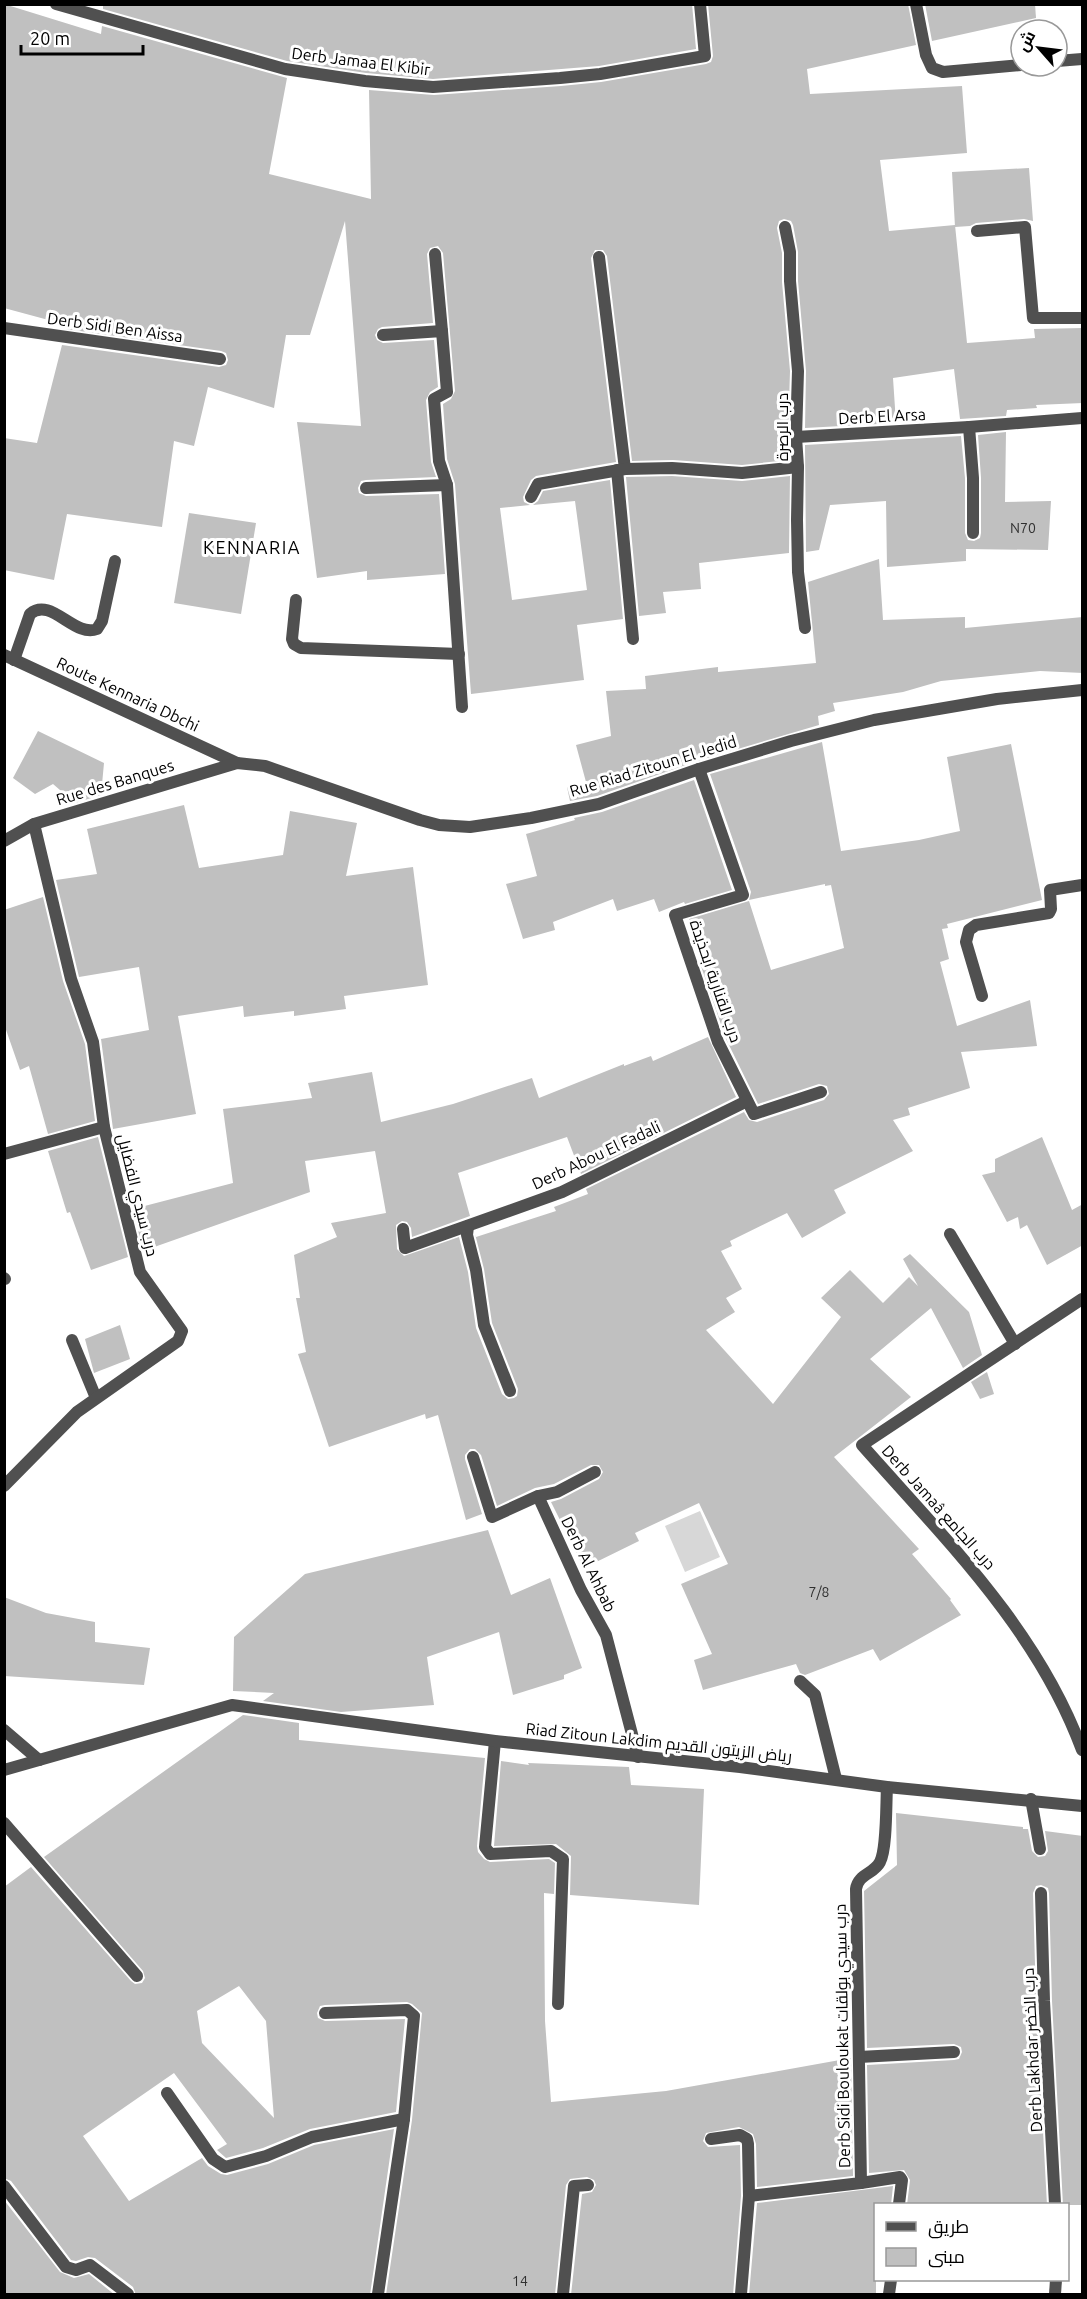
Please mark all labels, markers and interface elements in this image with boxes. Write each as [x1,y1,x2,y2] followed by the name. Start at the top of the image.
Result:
[21,18,142,56] scale bar
[1009,18,1069,78] north arrow
[30,28,70,48] text: 20 m
[1013,28,1039,55] text: ش
[291,44,431,78] street label: Derb Jamaa El Kibir
[46,309,184,345] street label: Derb Sidi Ben Aissa
[773,393,792,461] street label: درب الرصرة
[838,405,926,427] street label: Derb El Arsa
[1010,520,1036,536] house number: N70
[203,537,301,557] district label: KENNARIA
[54,653,202,735] street label: Route Kennaria Dbchi
[567,732,739,800] street label: Rue Riad Zitoun El Jedid
[54,756,176,808] street label: Rue des Banques
[686,917,745,1045] street label: درب القنارية ابحذيدة
[529,1117,663,1193] street label: Derb Abou El Fadali
[109,1132,162,1259] street label: درب سيدي الفضايل
[876,1441,1000,1575] street label: Derb Jamaâ درب الجامع
[558,1513,620,1615] street label: Derb Al Ahbab
[809,1584,830,1600] house number: 7/8
[525,1719,793,1768] street label: Riad Zitoun Lakdim رياض الزيتون القديم
[831,1904,858,2168] street label: Derb Sidi Bouloukat درب سيدي بولقات
[1019,1967,1046,2133] street label: Derb Lakhdar درب الخضر
[874,2203,1069,2281] legend
[928,2216,969,2239] text: طريق
[928,2246,965,2268] text: مبنى
[512,2273,528,2289] house number: 14

